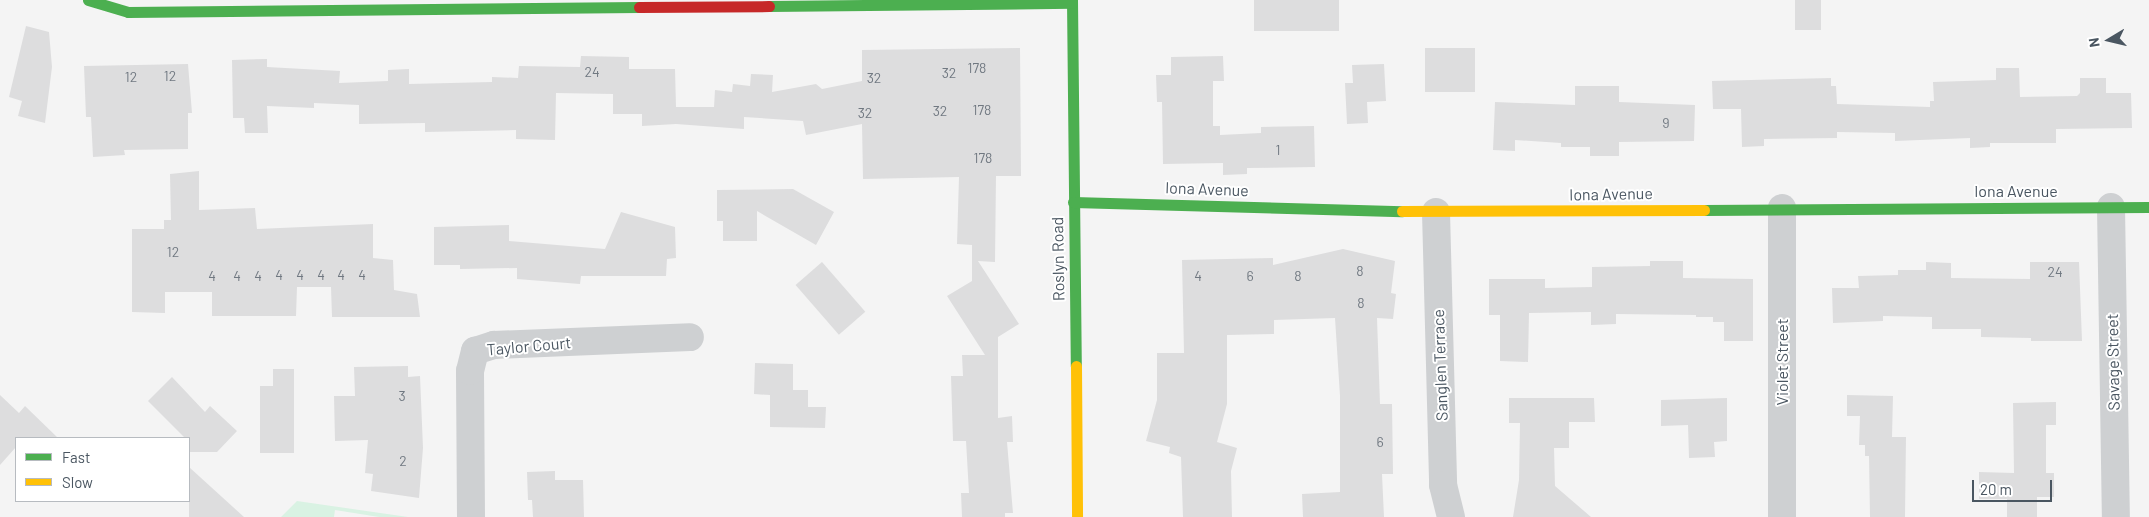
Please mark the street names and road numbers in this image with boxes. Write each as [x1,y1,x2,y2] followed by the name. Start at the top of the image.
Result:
[1165,178,1249,200] street label: Iona Avenue
[1974,181,2058,201] street label: Iona Avenue
[1569,184,1653,204] street label: Iona Avenue
[1048,217,1068,301] street label: Roslyn Road
[1428,309,1452,421] street label: Sanglen Terrace
[2103,313,2123,411] street label: Savage Street
[1772,318,1792,406] street label: Violet Street
[486,333,572,359] street label: Taylor Court

